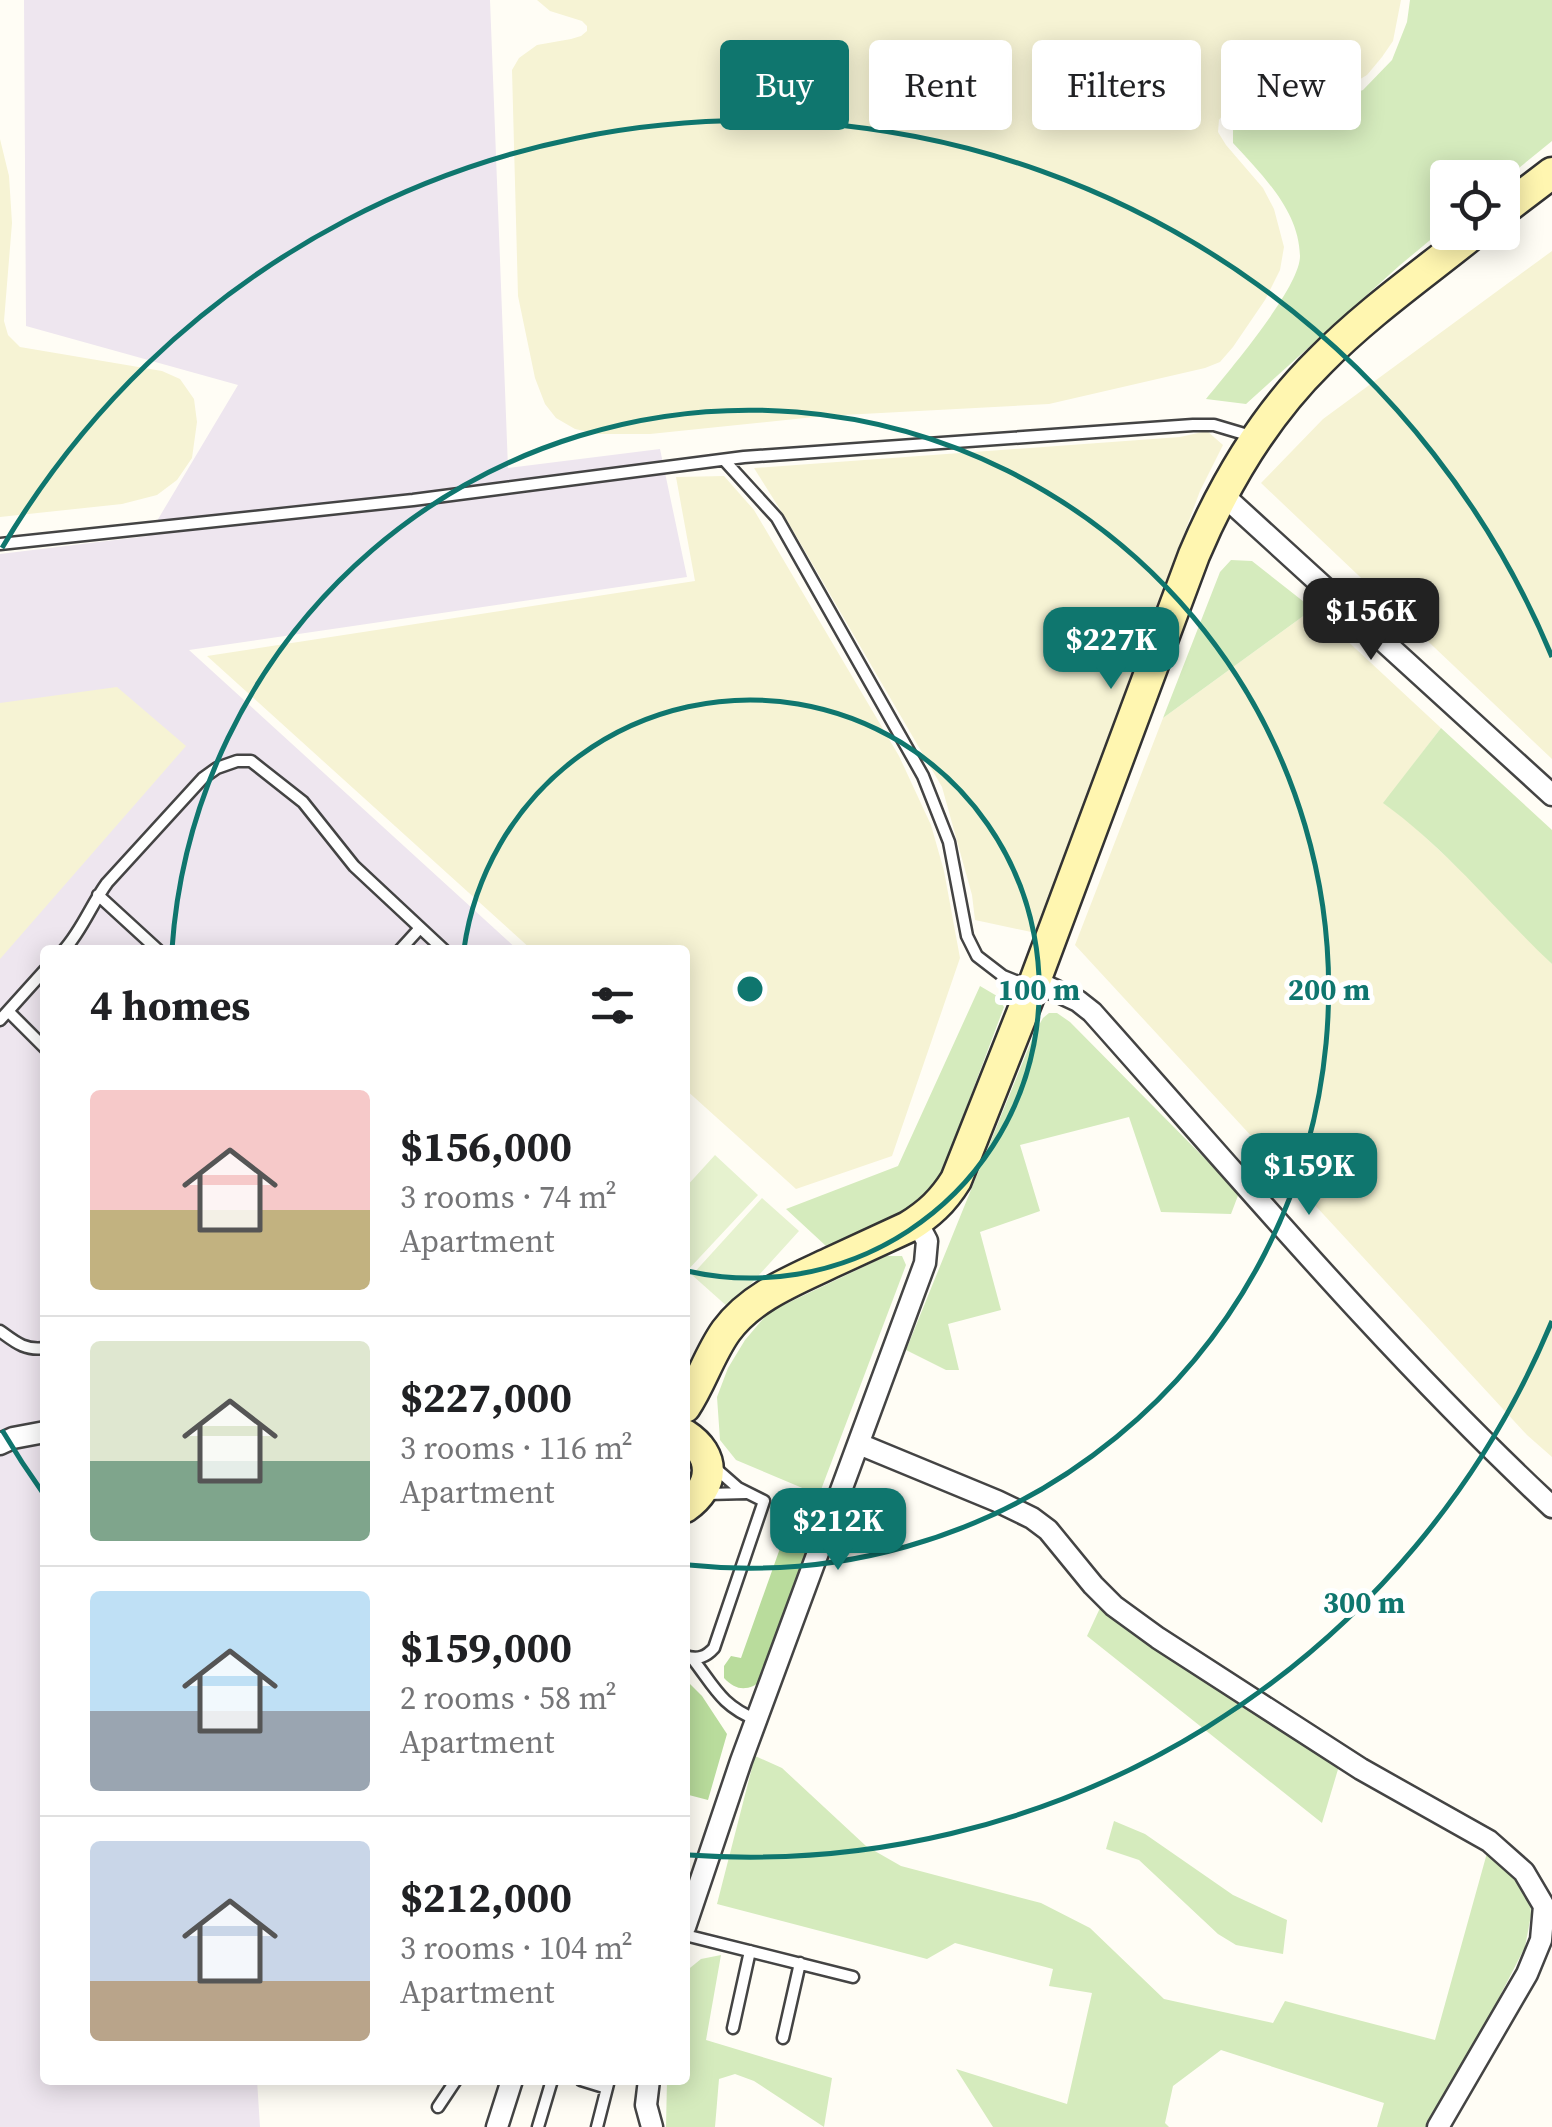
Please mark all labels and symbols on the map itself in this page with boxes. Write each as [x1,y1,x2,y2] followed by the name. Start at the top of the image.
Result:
[1301,578,1441,663] pin: $156K
[1041,607,1181,692] pin: $227K
[998,969,1080,1010] text: 100 m
[1288,969,1370,1010] text: 200 m
[732,971,768,1007] centre of rings
[1239,1133,1379,1218] pin: $159K
[768,1488,908,1573] pin: $212K
[1323,1582,1405,1623] text: 300 m

